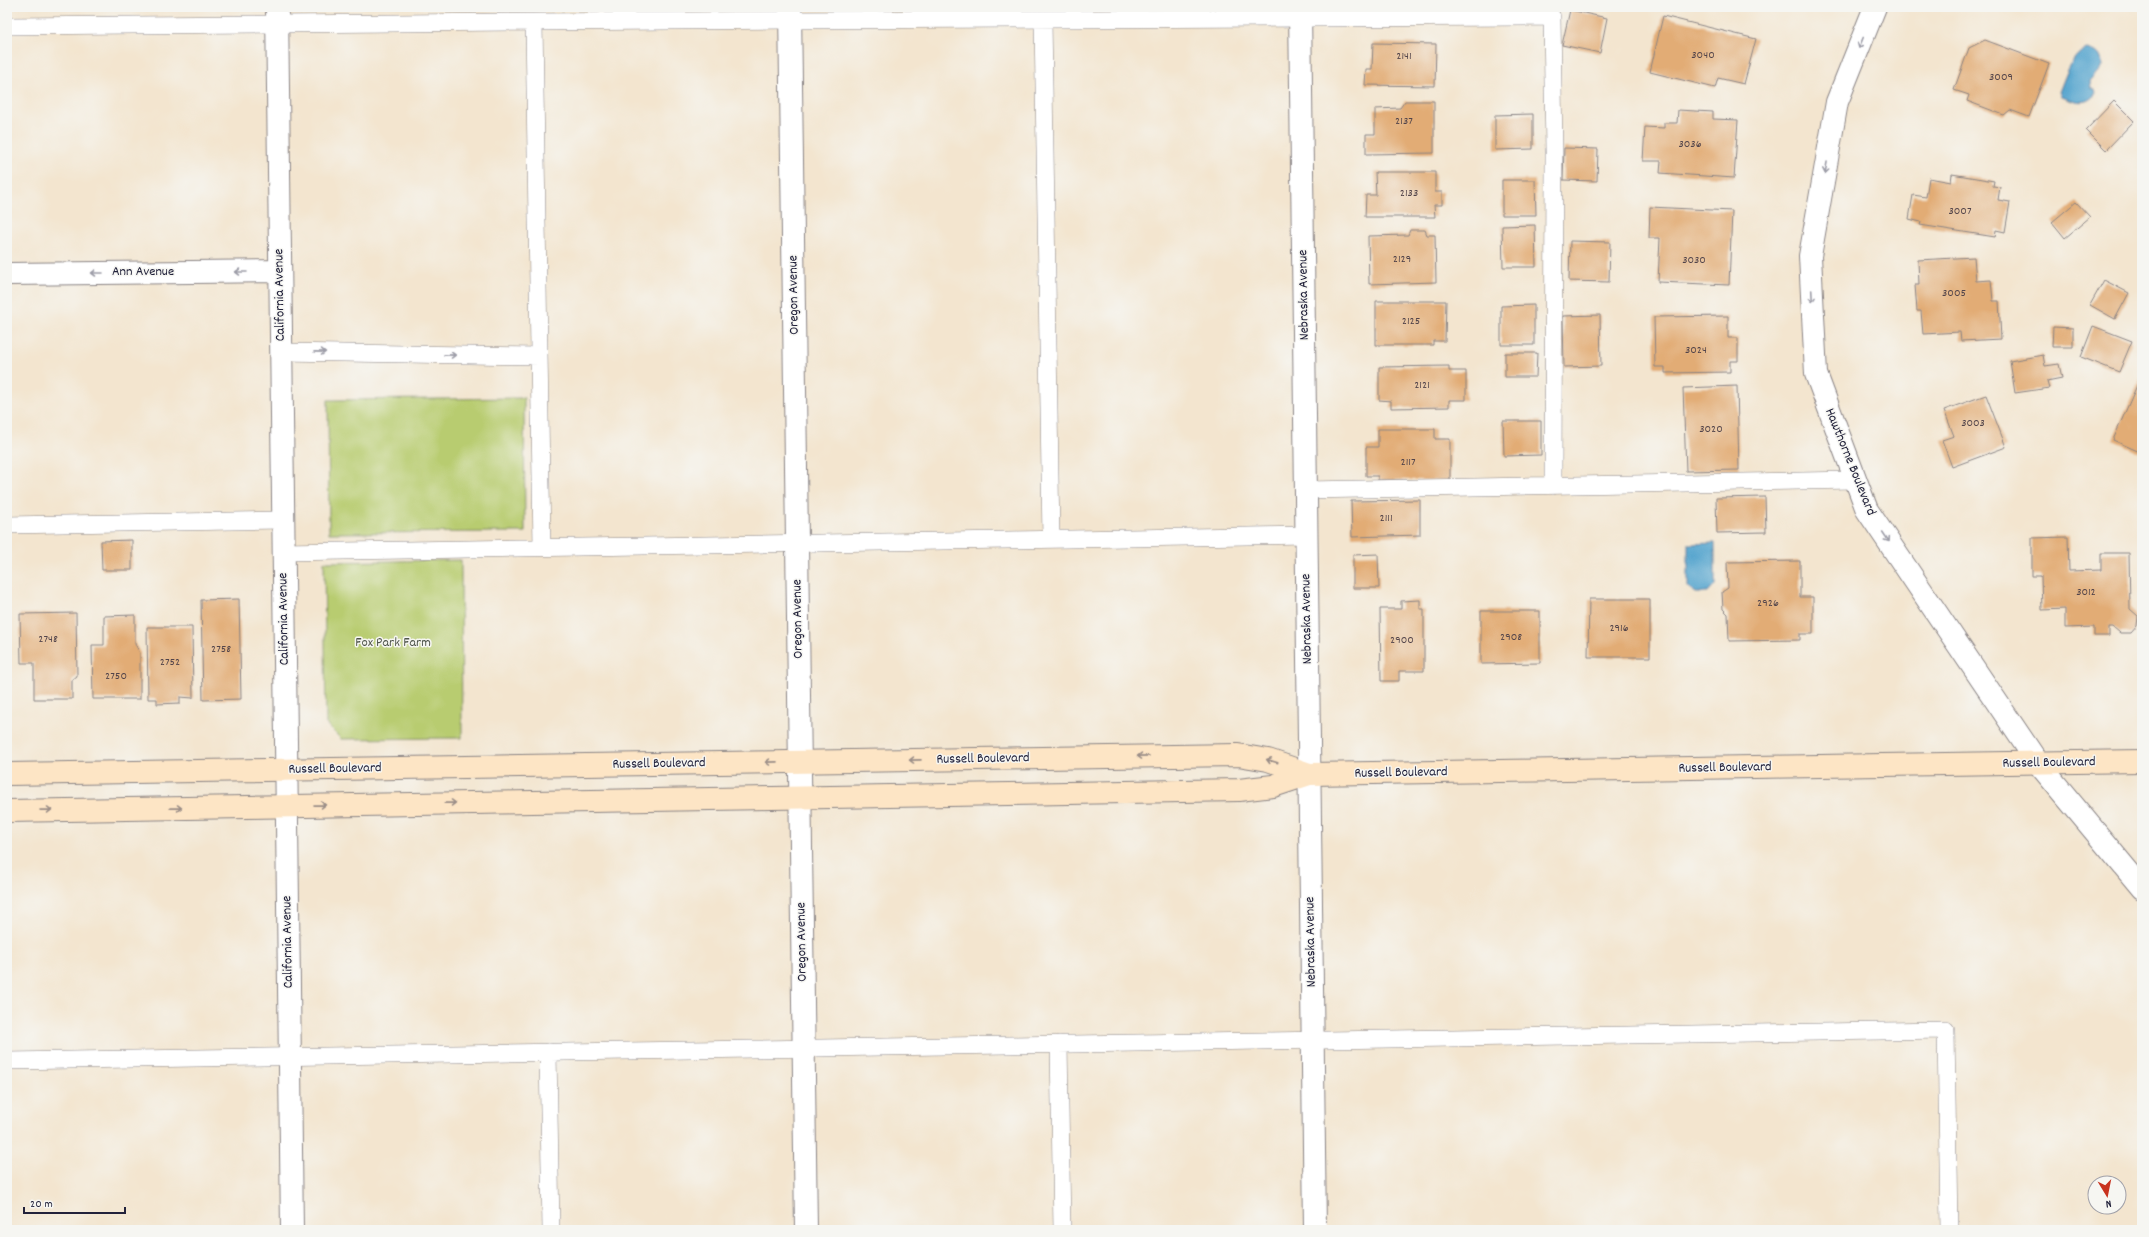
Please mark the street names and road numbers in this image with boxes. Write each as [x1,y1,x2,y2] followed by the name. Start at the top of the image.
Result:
[269,248,291,342] street label: California Avenue
[1293,250,1315,340] street label: Nebraska Avenue
[783,255,805,335] street label: Oregon Avenue
[112,262,174,282] street label: Ann Avenue
[1819,405,1881,519] street label: Hawthorne Boulevard
[273,572,295,666] street label: California Avenue
[1296,574,1318,664] street label: Nebraska Avenue
[787,579,809,659] street label: Oregon Avenue
[936,748,1030,770] street label: Russell Boulevard
[2002,752,2096,774] street label: Russell Boulevard
[612,753,706,775] street label: Russell Boulevard
[1678,757,1772,779] street label: Russell Boulevard
[288,758,382,780] street label: Russell Boulevard
[1354,762,1448,784] street label: Russell Boulevard
[277,895,299,989] street label: California Avenue
[1300,897,1322,987] street label: Nebraska Avenue
[791,902,813,982] street label: Oregon Avenue

